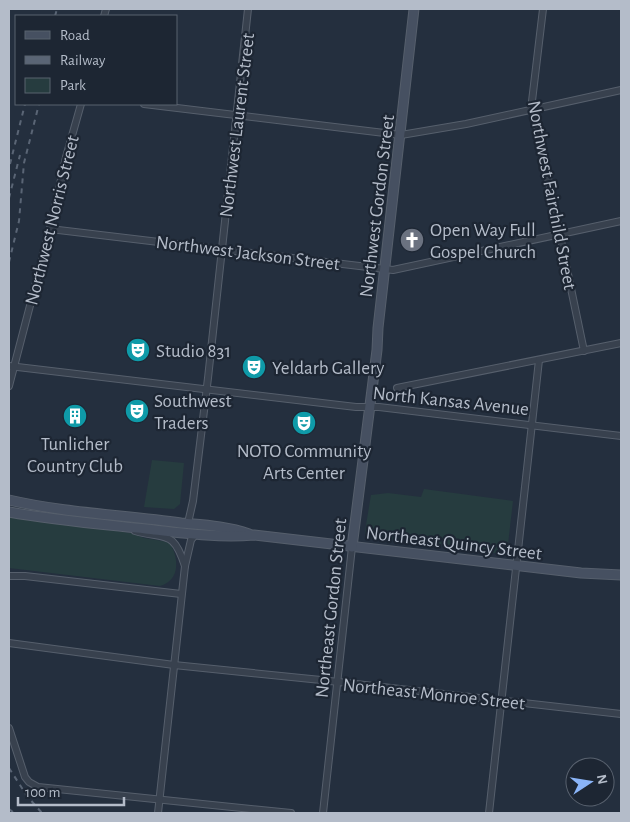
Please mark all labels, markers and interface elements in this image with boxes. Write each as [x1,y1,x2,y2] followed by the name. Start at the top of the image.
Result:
[15,15,178,105] legend
[60,28,90,43] text: Road
[217,32,258,219] street label: Northwest Laurent Street
[60,53,106,68] text: Railway
[60,78,86,93] text: Park
[524,99,579,292] street label: Northwest Fairchild Street
[357,114,398,299] street label: Northwest Gordon Street
[22,133,83,307] street label: Northwest Norris Street
[430,221,536,262] place label: Open Way Full Gospel Church
[399,227,425,253] church icon: Open Way Full Gospel Church
[155,233,341,274] street label: Northwest Jackson Street
[125,337,151,363] theatre icon: Studio 831
[156,342,231,361] place label: Studio 831
[241,354,267,380] theatre icon: Yeldarb Gallery
[272,359,384,378] place label: Yeldarb Gallery
[372,384,530,419] street label: North Kansas Avenue
[154,392,232,433] place label: Southwest Traders
[124,398,150,424] theatre icon: Southwest Traders
[62,403,88,429] building icon: Tunlicher Country Club
[291,410,317,436] theatre icon: NOTO Community Arts Center
[27,435,123,476] place label: Tunlicher Country Club
[237,442,371,483] place label: NOTO Community Arts Center
[313,517,350,699] street label: Northeast Gordon Street
[365,523,543,564] street label: Northeast Quincy Street
[342,675,526,714] street label: Northeast Monroe Street
[565,757,615,807] north arrow
[594,773,610,786] text: N
[18,774,124,806] scale bar
[25,785,60,800] text: 100 m

